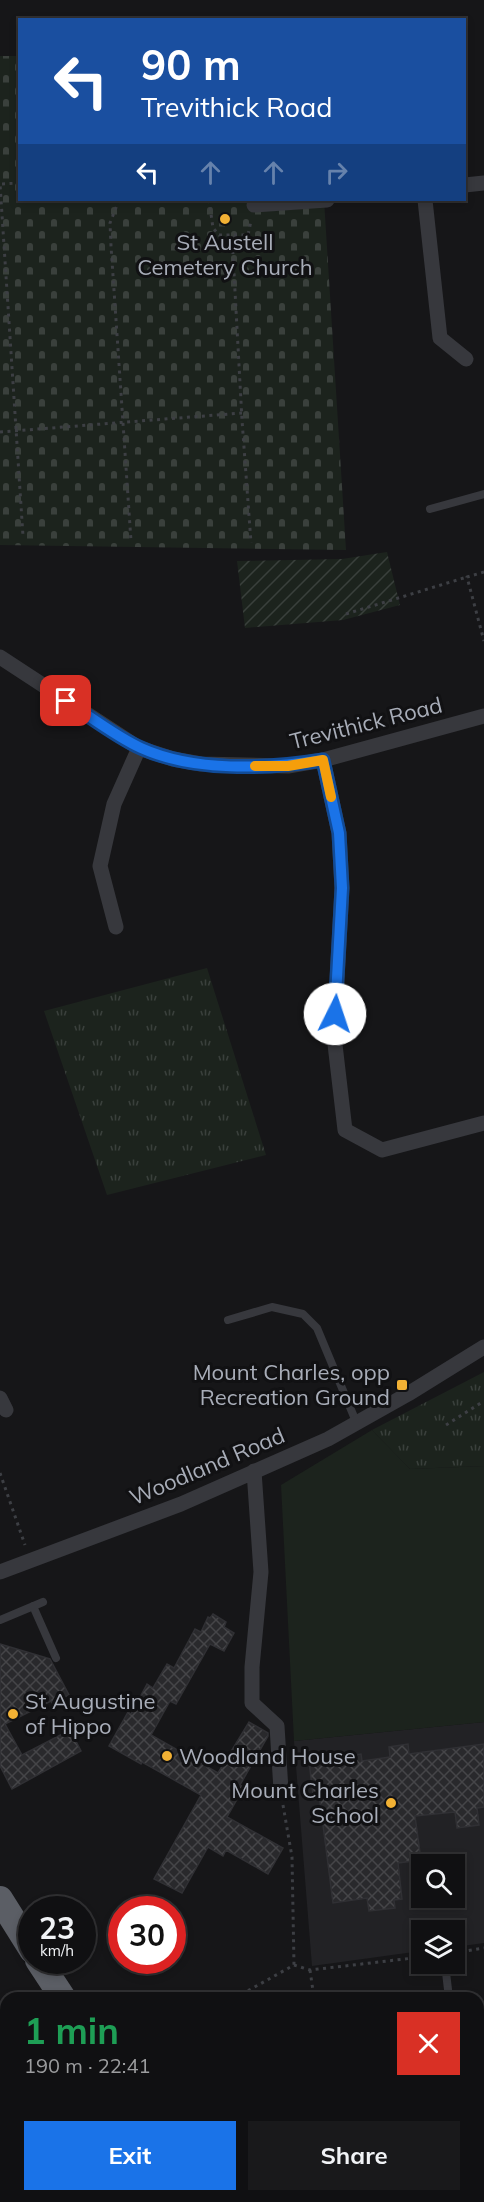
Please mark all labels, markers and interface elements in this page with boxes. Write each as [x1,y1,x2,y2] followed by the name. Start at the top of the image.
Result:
[141,38,241,91] text: 90 m
[42,42,120,120] icon: left
[141,90,332,124] text: Trevithick Road
[131,156,164,189] icon: left
[194,156,227,189] icon: ahead
[257,156,290,189] icon: ahead
[320,156,353,189] icon: right
[218,212,232,226] marker: St Austell Cemetery Church
[137,228,313,281] place label: St Austell Cemetery Church
[40,675,91,726] pin
[49,684,82,717] icon: arrive
[287,691,445,755] street label: Trevithick Road
[303,982,367,1046] position arrow
[193,1358,390,1411] place label: Mount Charles, opp Recreation Ground
[395,1378,409,1392] marker: Mount Charles, opp Recreation Ground
[125,1421,289,1511] street label: Woodland Road
[25,1687,156,1740] place label: St Augustine of Hippo
[6,1707,20,1721] marker: St Augustine of Hippo
[179,1742,356,1770] place label: Woodland House
[160,1749,174,1763] marker: Woodland House
[231,1776,379,1829] place label: Mount Charles School
[384,1796,398,1810] marker: Mount Charles School
[411,1854,465,1974] map controls
[411,1854,465,1908] button: search
[108,1896,186,1974] speed limit sign: 30
[39,1909,75,1947] text: 23
[411,1920,465,1974] button: layers
[40,1941,74,1960] text: km/h
[24,2008,119,2053] text: 1 min
[397,2012,460,2075] button: close
[24,2053,150,2078] text: 190 m · 22:41
[24,2121,236,2190] button: Exit
[248,2121,460,2190] button: Share

